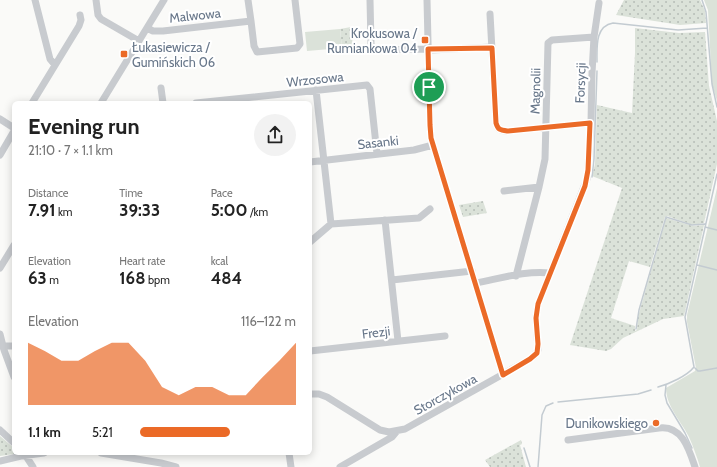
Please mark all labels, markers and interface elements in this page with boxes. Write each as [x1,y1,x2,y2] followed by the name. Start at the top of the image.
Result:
[168,4,222,26] street label: Malwowa
[327,25,418,56] place label: Krokusowa / Rumiankowa 04
[420,35,430,45] marker: Krokusowa / Rumiankowa 04
[132,39,215,70] place label: Łukasiewicza / Gumińskich 06
[119,49,129,59] marker: Łukasiewicza / Gumińskich 06
[571,62,590,104] street label: Forsycji
[286,68,345,90] street label: Wrzosowa
[527,68,543,114] street label: Magnolii
[412,70,446,104] pin
[418,76,440,98] icon: arrive
[28,113,140,140] text: Evening run
[254,114,296,156] button: share
[357,132,399,152] street label: Sasanki
[28,142,113,158] text: 21:10 · 7 × 1.1 km
[28,186,69,200] text: Distance
[119,186,143,200] text: Time
[211,186,233,200] text: Pace
[28,200,55,220] text: 7.91
[119,200,160,220] text: 39:33
[211,200,248,220] text: 5:00
[55,205,72,219] text: km
[248,205,268,219] text: /km
[28,254,71,268] text: Elevation
[119,254,165,268] text: Heart rate
[211,254,228,268] text: kcal
[28,268,47,288] text: 63
[119,268,145,288] text: 168
[211,268,242,288] text: 484
[47,273,59,287] text: m
[145,273,170,287] text: bpm
[28,313,79,329] text: Elevation
[241,313,296,329] text: 116–122 m
[361,322,391,343] street label: Frezji
[411,370,480,418] street label: Storczykowa
[566,415,648,431] place label: Dunikowskiego
[651,418,661,428] marker: Dunikowskiego
[28,424,61,440] text: 1.1 km
[92,424,113,440] text: 5:21

